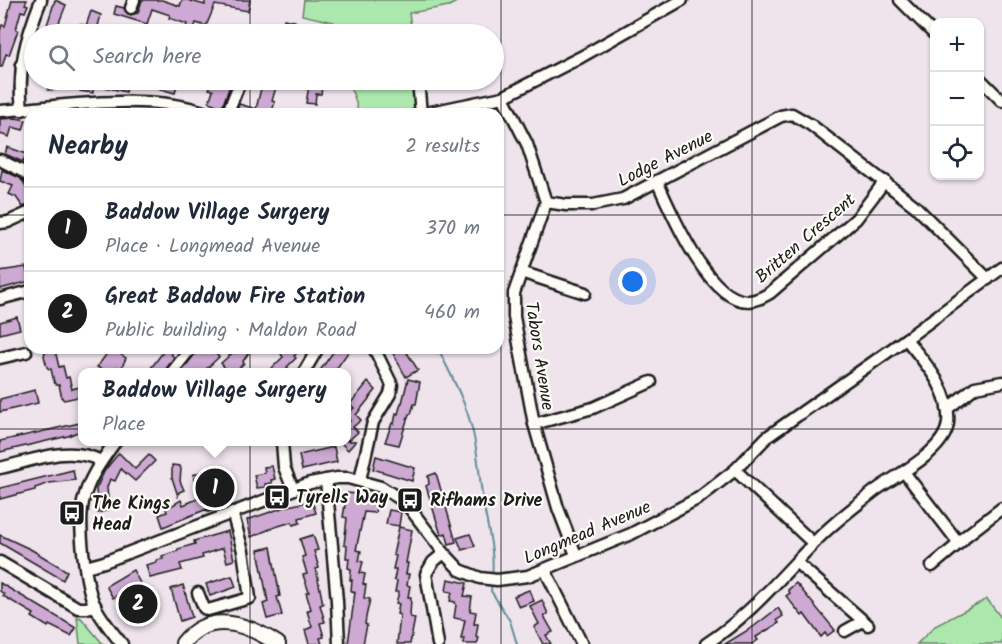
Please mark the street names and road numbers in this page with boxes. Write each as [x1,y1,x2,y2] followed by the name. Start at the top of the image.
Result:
[613,123,719,196] street label: Lodge Avenue
[749,186,864,291] street label: Britten Crescent
[516,300,561,413] street label: Tabors Avenue
[519,493,656,573] street label: Longmead Avenue

